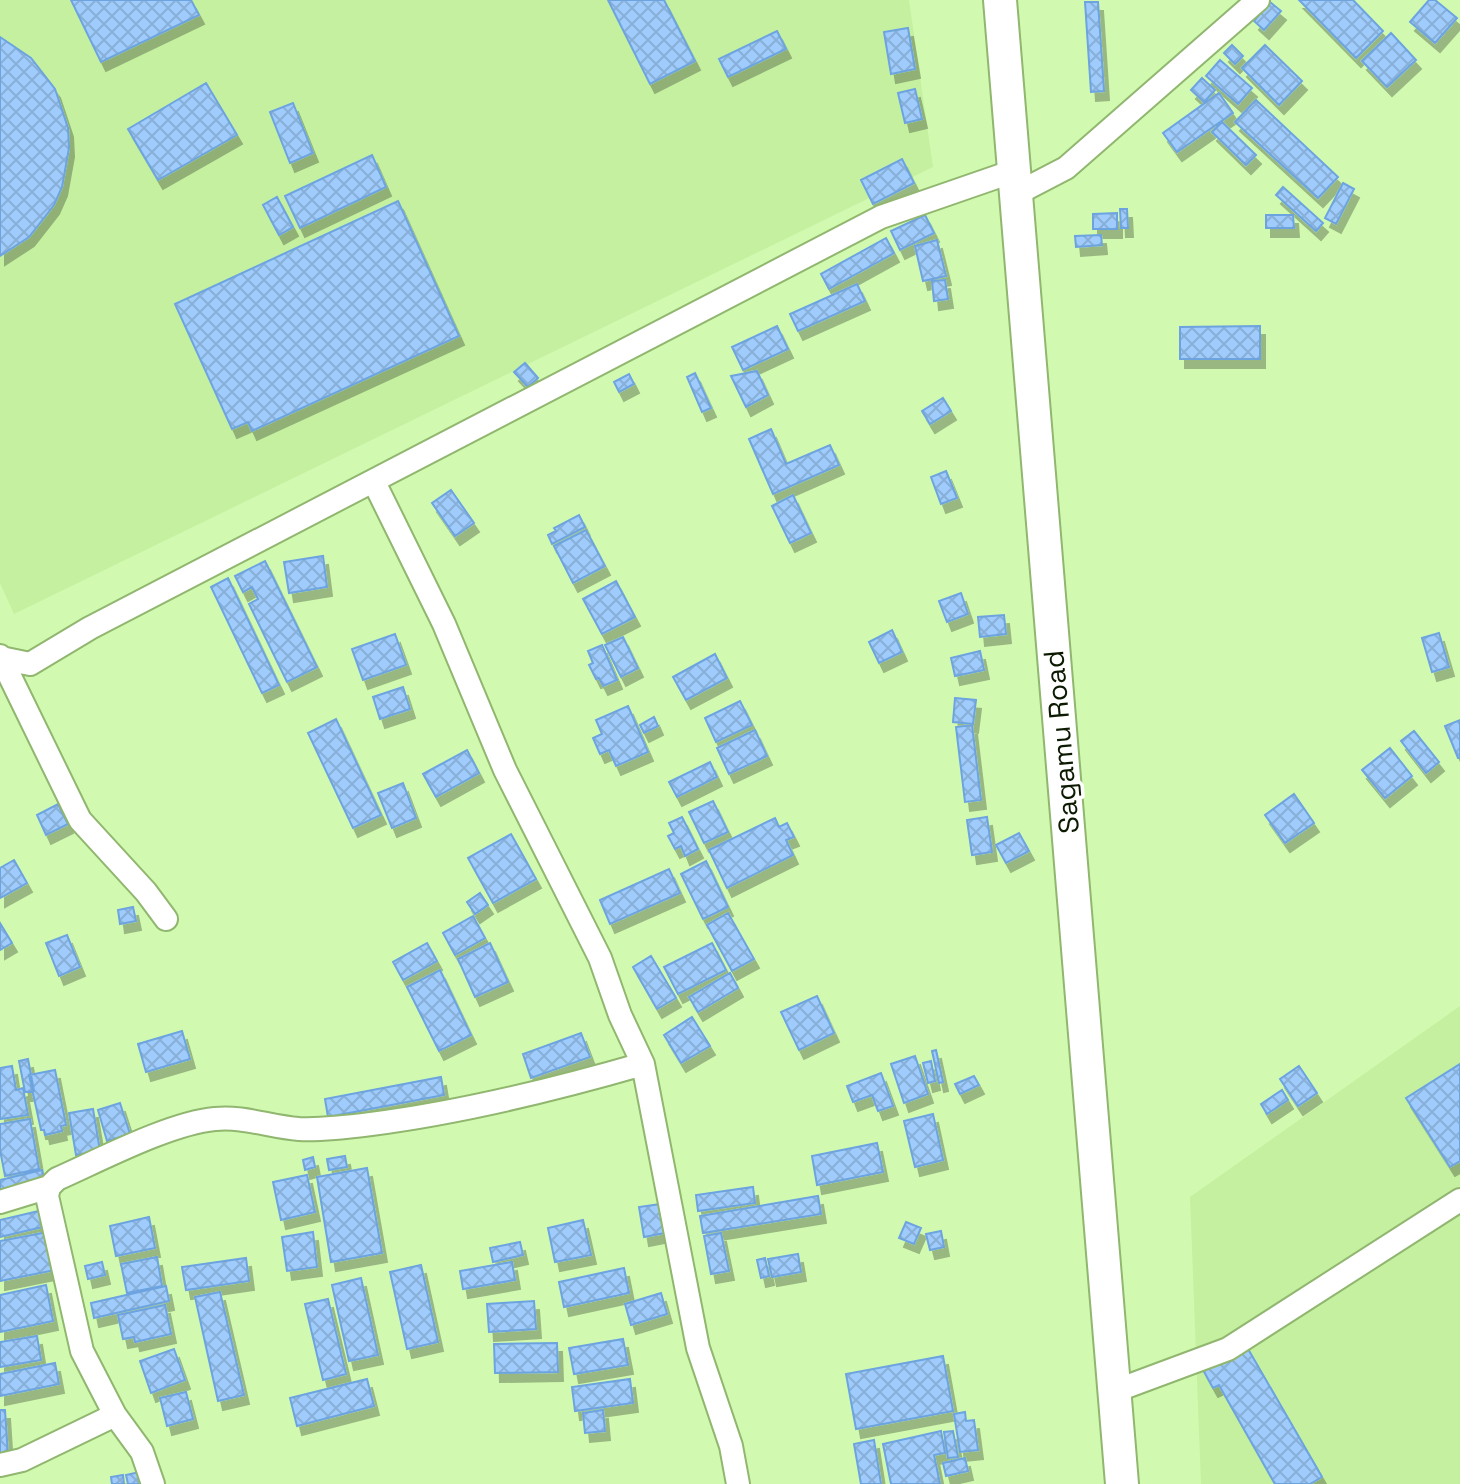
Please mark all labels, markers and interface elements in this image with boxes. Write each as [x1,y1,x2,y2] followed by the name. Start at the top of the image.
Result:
[1035,649,1087,835] street label: Sagamu Road

